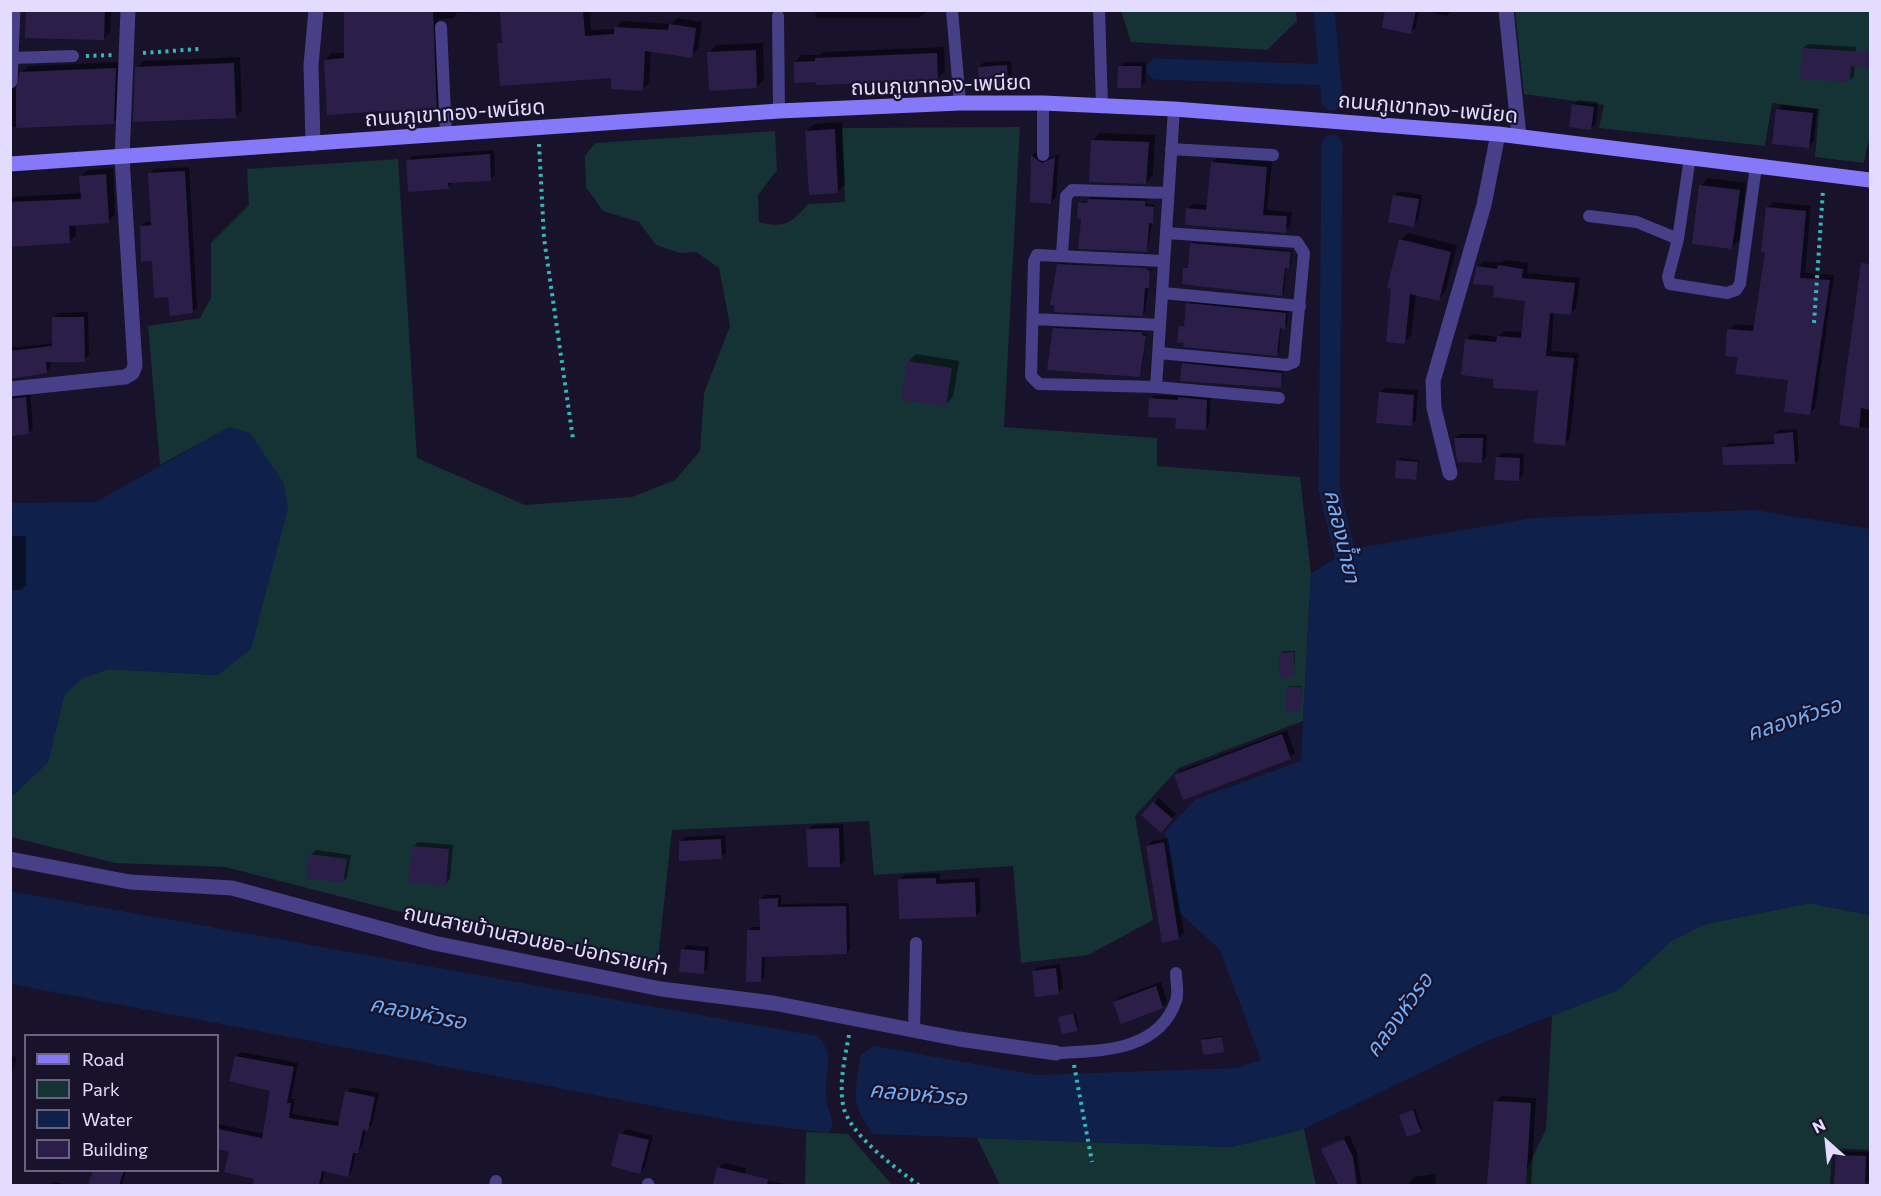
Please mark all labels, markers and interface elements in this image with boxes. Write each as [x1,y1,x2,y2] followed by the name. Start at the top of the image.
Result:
[850,69,1032,101] street label: ถนนภูเขาทอง-เพนียด
[1337,88,1519,128] street label: ถนนภูเขาทอง-เพนียด
[364,94,546,132] street label: ถนนภูเขาทอง-เพนียด
[1318,487,1366,585] water label: คลองน้ำยา
[1744,691,1844,747] water label: คลองหัวรอ
[401,900,671,980] street label: ถนนสายบ้านสวนยอ-บ่อทรายเก่า
[1360,968,1438,1062] water label: คลองหัวรอ
[368,991,468,1035] water label: คลองหัวรอ
[24,1034,219,1172] legend
[82,1048,124,1070] text: Road
[868,1077,968,1111] water label: คลองหัวรอ
[82,1078,120,1100] text: Park
[82,1108,133,1130] text: Water
[1797,1112,1857,1172] north arrow
[1809,1114,1828,1137] text: N
[82,1138,148,1160] text: Building

